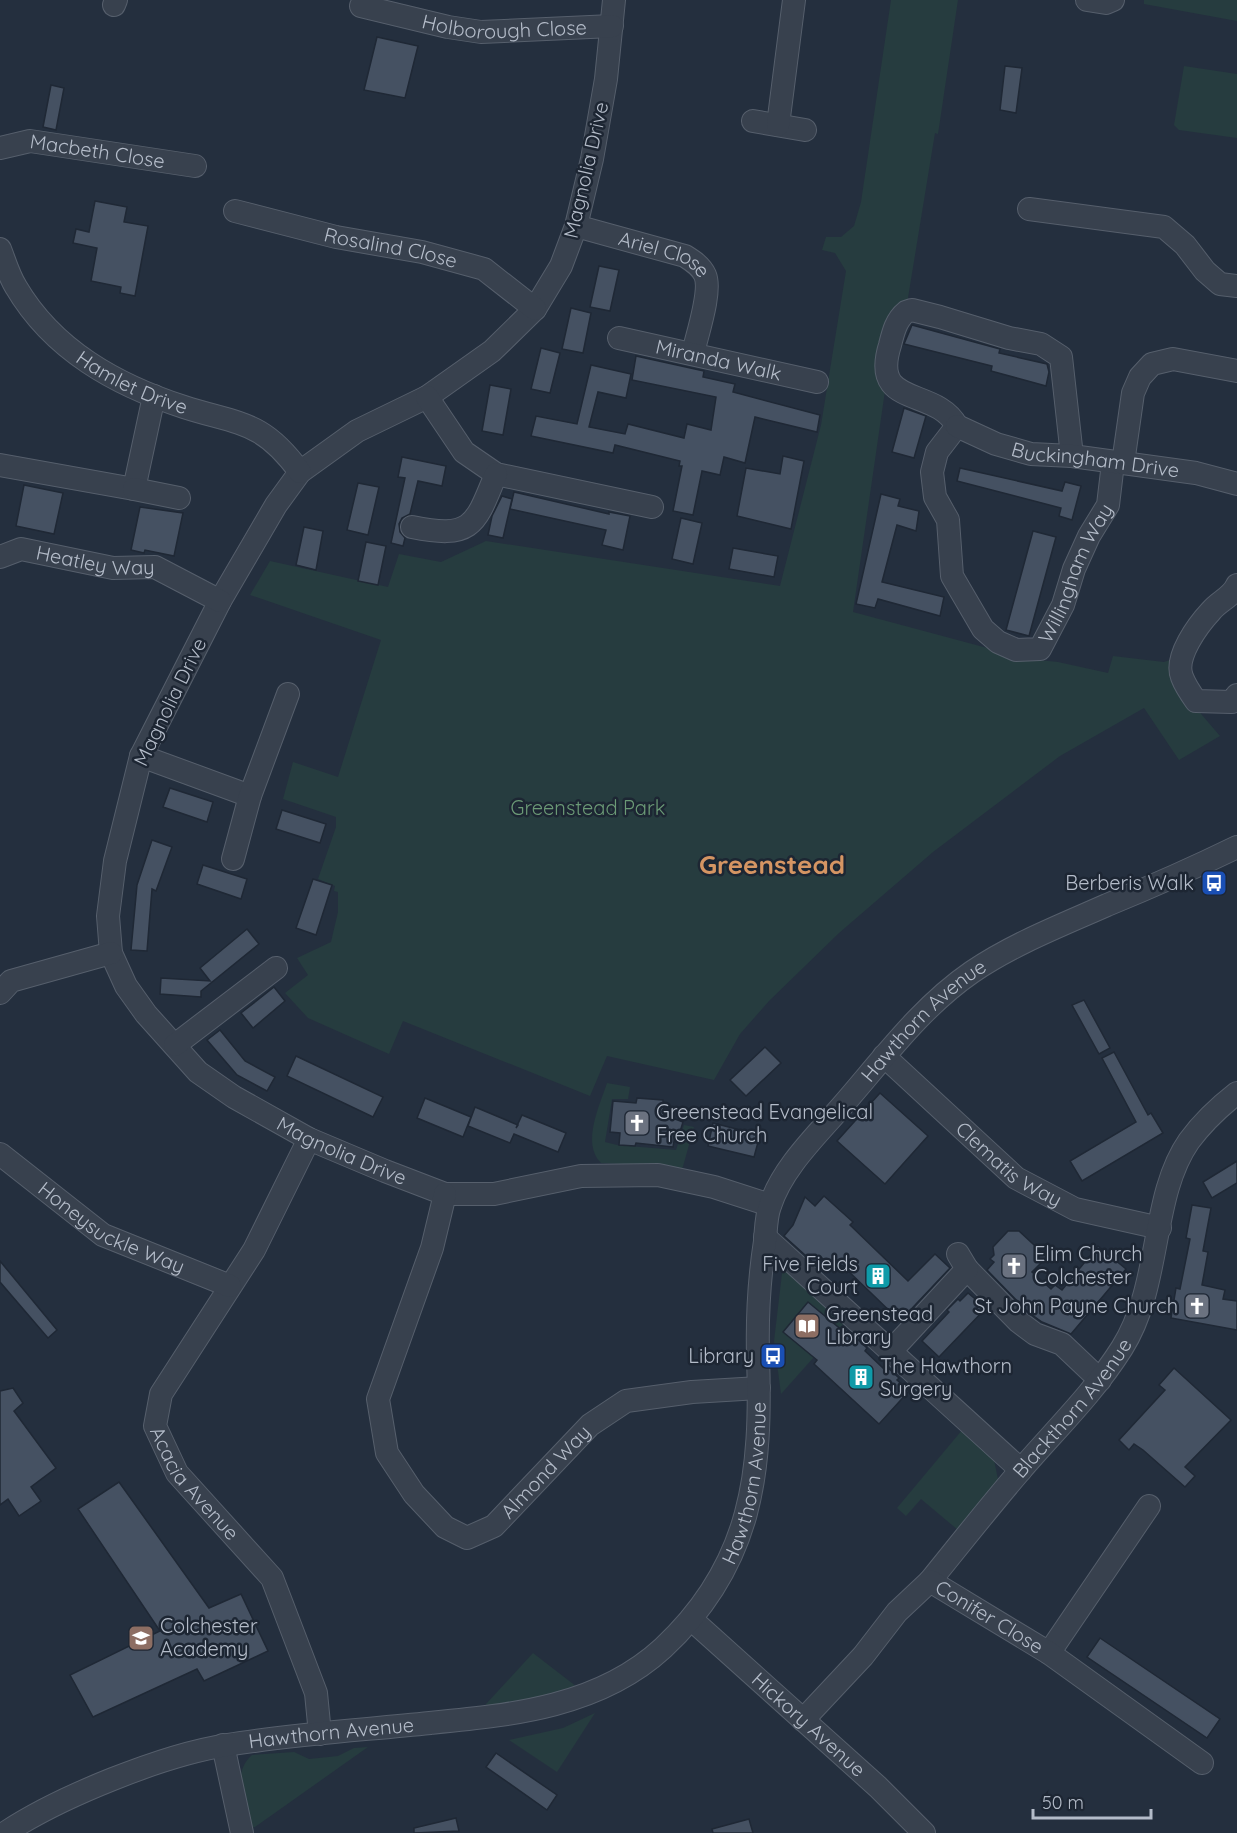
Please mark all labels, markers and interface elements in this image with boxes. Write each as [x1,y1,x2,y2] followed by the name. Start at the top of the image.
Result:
[420,8,587,44] street label: Holborough Close
[558,99,613,241] street label: Magnolia Drive
[28,128,167,173] street label: Macbeth Close
[321,221,460,273] street label: Rosalind Close
[616,225,716,282] street label: Ariel Close
[653,334,784,386] street label: Miranda Walk
[72,345,191,419] street label: Hamlet Drive
[1009,436,1181,483] street label: Buckingham Drive
[1032,499,1118,647] street label: Willingham Way
[34,539,155,580] street label: Heatley Way
[128,634,211,770] street label: Magnolia Drive
[511,795,665,820] park label: Greenstead Park
[699,848,845,881] district label: Greenstead
[1199,868,1229,898] bus stop icon: Berberis Walk
[1065,870,1194,895] place label: Berberis Walk
[855,953,990,1087] street label: Hawthorn Avenue
[656,1099,873,1147] place label: Greenstead Evangelical Free Church
[622,1108,652,1138] church icon: Greenstead Evangelical Free Church
[273,1111,410,1190] street label: Magnolia Drive
[951,1116,1066,1212] street label: Clematis Way
[33,1176,189,1279] street label: Honeysuckle Way
[1034,1241,1143,1289] place label: Elim Church Colchester
[762,1251,858,1299] place label: Five Fields Court
[999,1251,1029,1281] church icon: Elim Church Colchester
[863,1261,893,1291] building icon: Five Fields Court
[1182,1291,1212,1321] church icon: St John Payne Church
[974,1293,1178,1318] place label: St John Payne Church
[826,1301,933,1349] place label: Greenstead Library
[792,1311,822,1341] library icon: Greenstead Library
[1007,1334,1137,1483] street label: Blackthorn Avenue
[758,1341,788,1371] bus stop icon: Library
[688,1343,754,1368] place label: Library
[880,1353,1012,1401] place label: The Hawthorn Surgery
[846,1362,876,1392] building icon: The Hawthorn Surgery
[716,1402,771,1568] street label: Hawthorn Avenue
[495,1419,595,1523] street label: Almond Way
[145,1422,245,1545] street label: Acacia Avenue
[931,1574,1048,1659] street label: Conifer Close
[160,1613,258,1661] place label: Colchester Academy
[126,1623,156,1653] school or university icon: Colchester Academy
[747,1667,871,1782] street label: Hickory Avenue
[247,1712,415,1754] street label: Hawthorn Avenue
[1033,1782,1152,1820] scale bar
[1042,1791,1084,1814] text: 50 m

